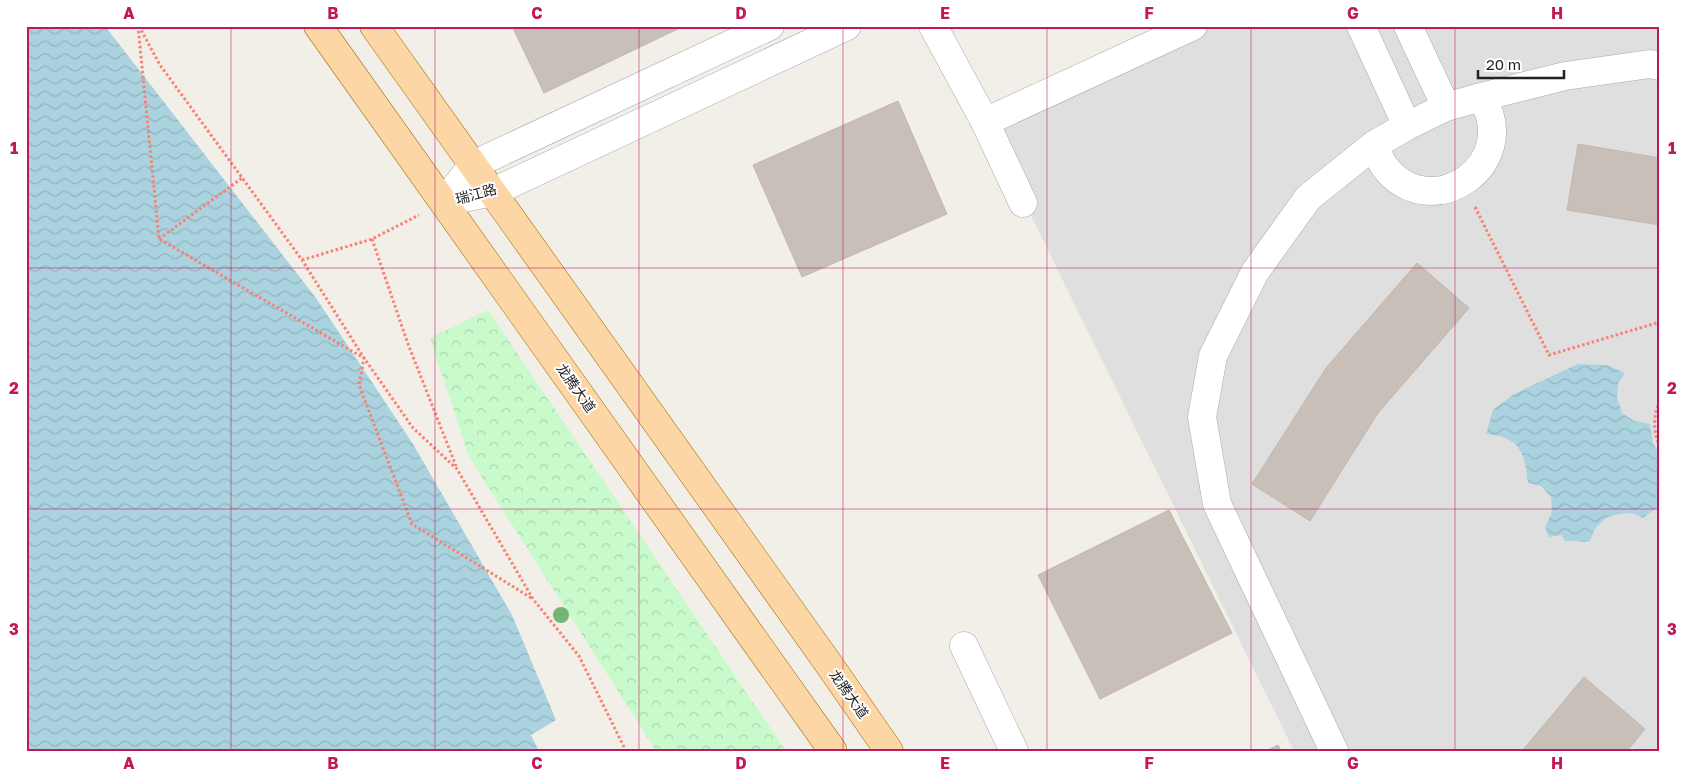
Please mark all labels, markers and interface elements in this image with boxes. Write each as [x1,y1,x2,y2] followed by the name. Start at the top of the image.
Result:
[123,3,135,23] text: A
[327,3,339,23] text: B
[531,3,543,23] text: C
[735,3,747,23] text: D
[940,3,950,23] text: E
[1144,3,1154,23] text: F
[1347,3,1359,23] text: G
[1551,3,1563,23] text: H
[1478,48,1565,80] scale bar
[1486,55,1521,73] text: 20 m
[10,138,18,158] text: 1
[1668,138,1676,158] text: 1
[453,180,498,207] street label: 瑞江路
[553,360,599,416] street label: 龙腾大道
[9,378,19,398] text: 2
[1667,378,1677,398] text: 2
[9,619,19,639] text: 3
[1667,619,1677,639] text: 3
[826,666,872,722] street label: 龙腾大道
[123,753,135,773] text: A
[327,753,339,773] text: B
[531,753,543,773] text: C
[735,753,747,773] text: D
[940,753,950,773] text: E
[1144,753,1154,773] text: F
[1347,753,1359,773] text: G
[1551,753,1563,773] text: H

